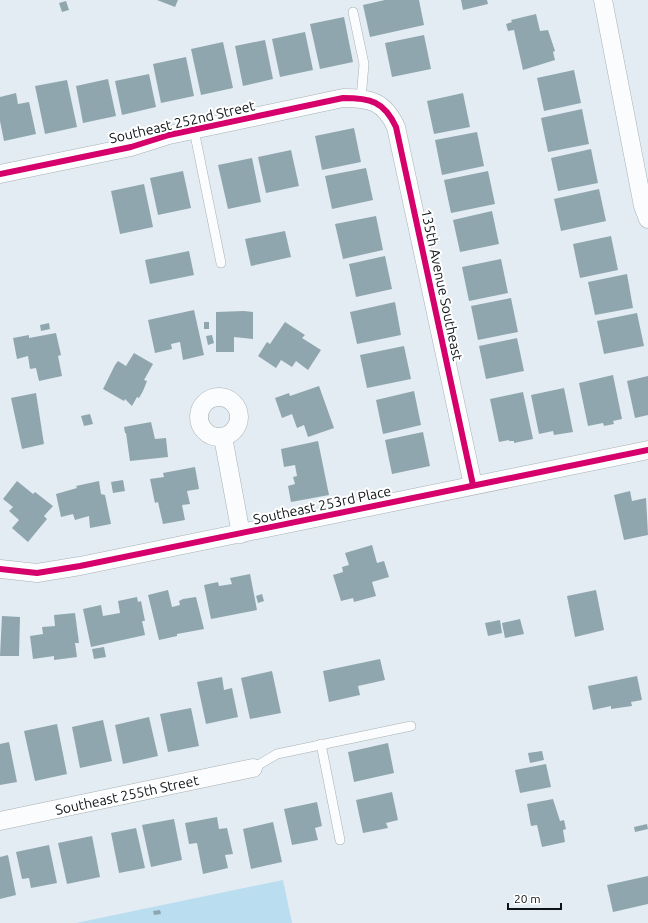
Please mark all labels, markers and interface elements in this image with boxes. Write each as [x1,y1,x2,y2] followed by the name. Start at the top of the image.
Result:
[108,97,257,147] street label: Southeast 252nd Street
[418,208,466,363] street label: 135th Avenue Southeast
[252,483,392,527] street label: Southeast 253rd Place
[54,772,201,818] street label: Southeast 255th Street
[508,885,561,911] scale bar
[514,892,541,905] text: 20 m

